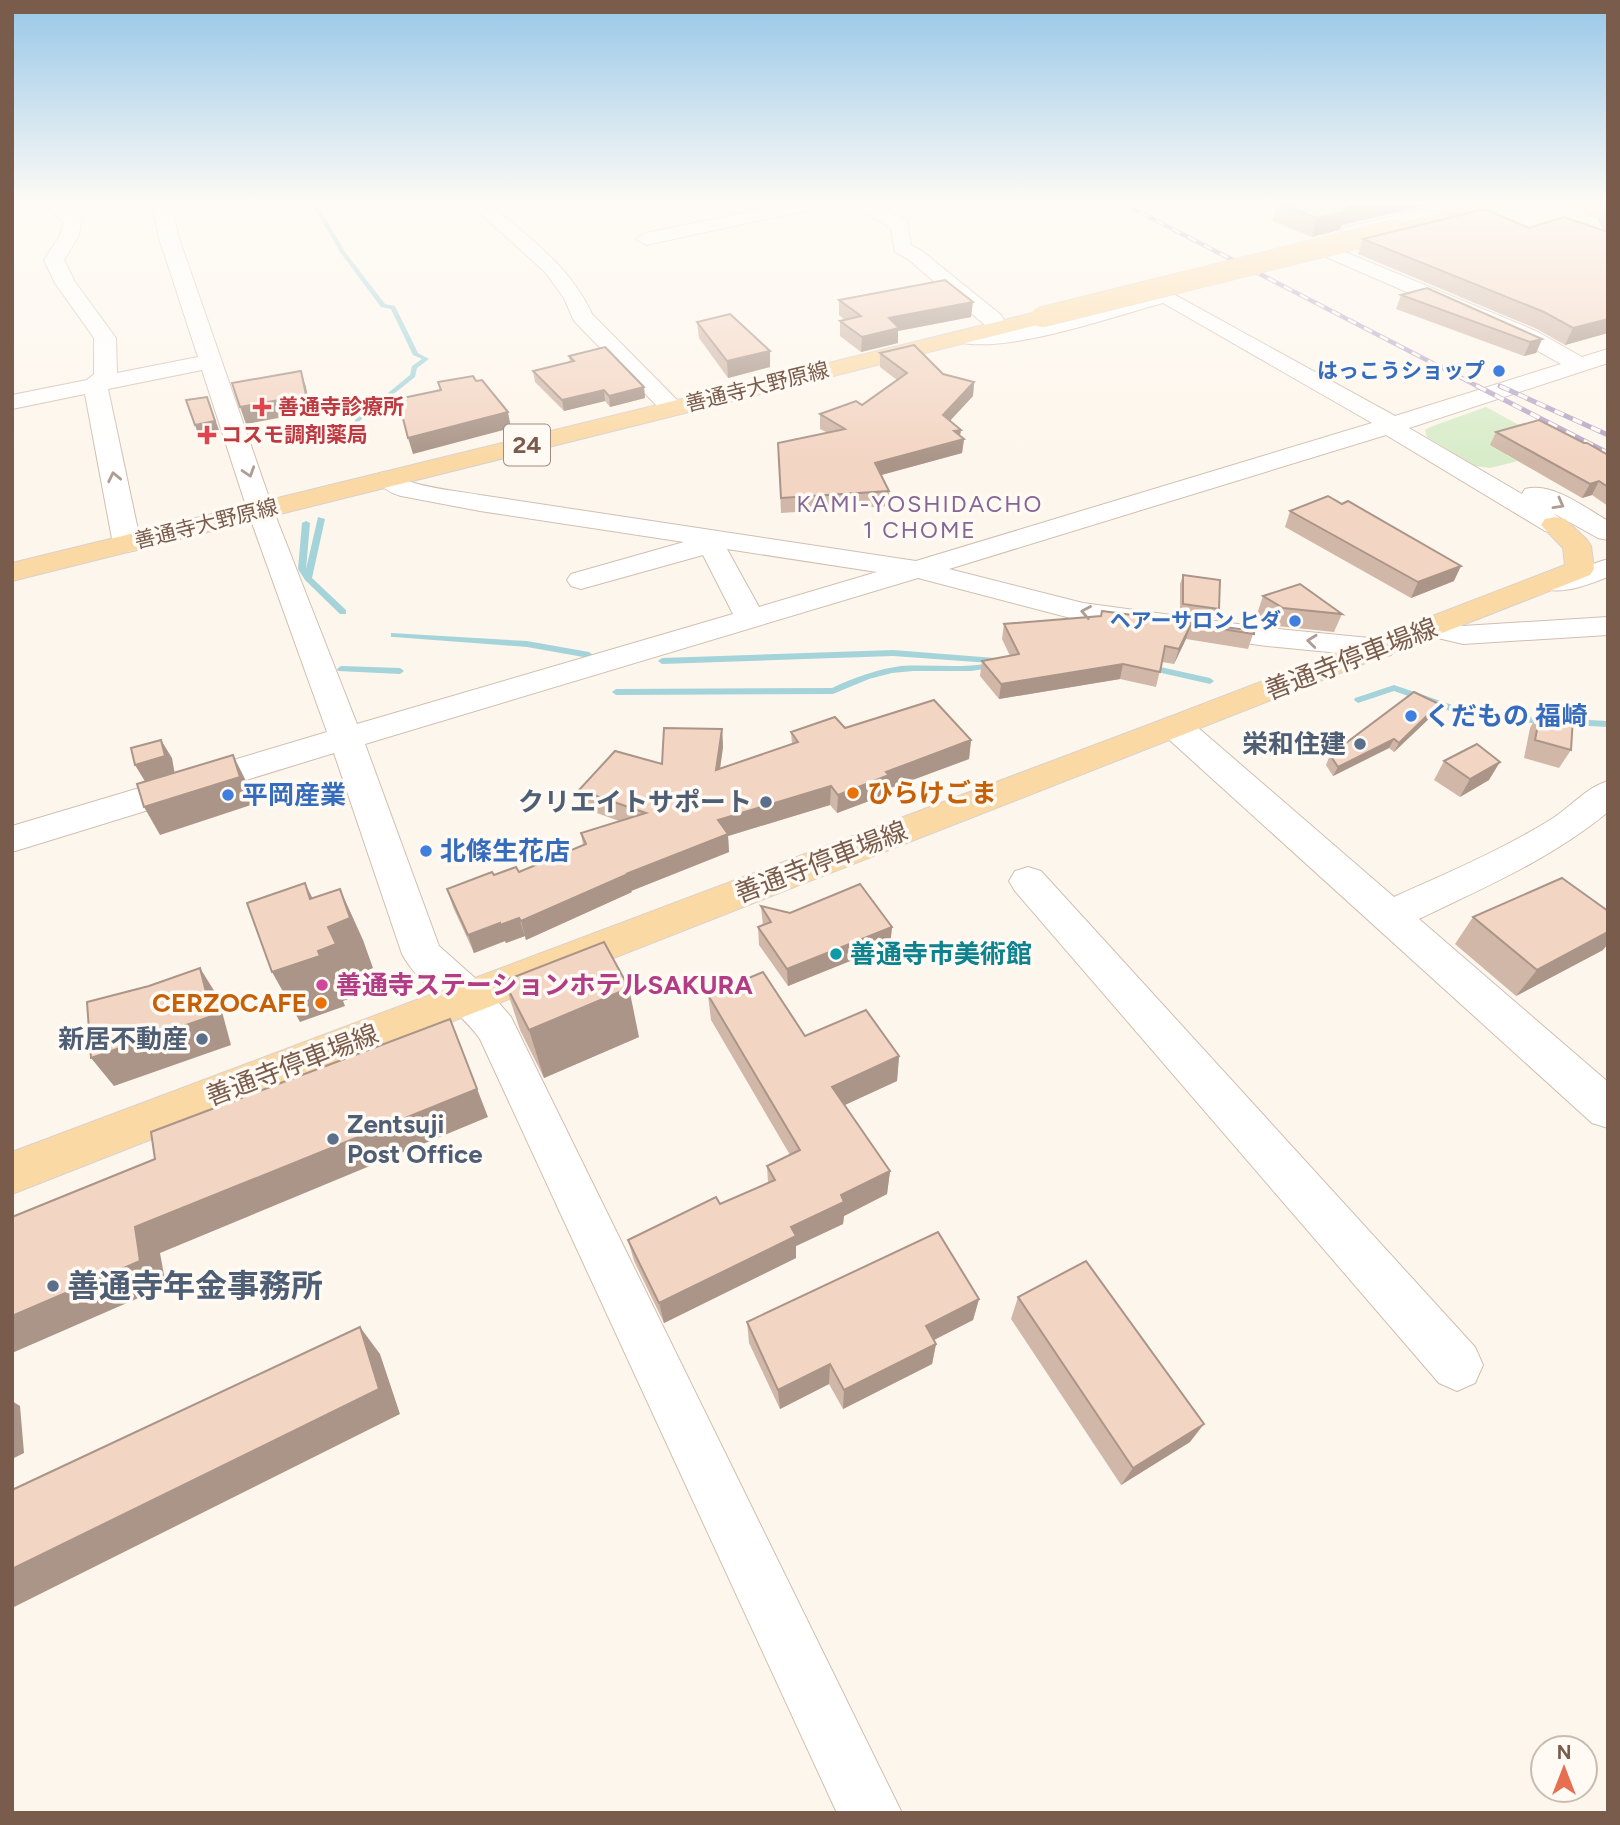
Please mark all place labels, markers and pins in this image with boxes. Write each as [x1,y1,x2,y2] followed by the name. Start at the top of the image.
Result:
[1317,358,1485,383] place label: はっこうショップ
[1491,363,1507,379] marker: はっこうショップ
[278,394,404,419] place label: 善通寺診療所
[252,397,272,417] marker: 善通寺診療所
[221,422,368,447] place label: コスモ調剤薬局
[199,427,215,443] marker: コスモ調剤薬局
[1110,608,1281,633] place label: ヘアーサロン ヒダ
[1287,613,1303,629] marker: ヘアーサロン ヒダ
[1425,700,1587,732] place label: くだもの 福崎
[1403,708,1419,724] marker: くだもの 福崎
[1242,728,1346,760] place label: 栄和住建
[1352,736,1368,752] marker: 栄和住建
[867,777,997,809] place label: ひらけごま
[242,779,346,811] place label: 平岡産業
[845,785,861,801] marker: ひらけごま
[518,786,752,818] place label: クリエイトサポート
[220,787,236,803] marker: 平岡産業
[758,794,774,810] marker: クリエイトサポート
[440,835,570,867] place label: 北條生花店
[418,843,434,859] marker: 北條生花店
[850,938,1032,970] place label: 善通寺市美術館
[828,946,844,962] marker: 善通寺市美術館
[336,969,753,1001] place label: 善通寺ステーションホテルSAKURA
[314,977,330,993] marker: 善通寺ステーションホテルSAKURA
[152,987,307,1019] place label: CERZOCAFE
[313,995,329,1011] marker: CERZOCAFE
[58,1023,188,1055] place label: 新居不動産
[194,1031,210,1047] marker: 新居不動産
[347,1108,483,1170] place label: Zentsuji Post Office
[325,1131,341,1147] marker: Zentsuji Post Office
[67,1267,323,1305] place label: 善通寺年金事務所
[45,1278,61,1294] marker: 善通寺年金事務所

